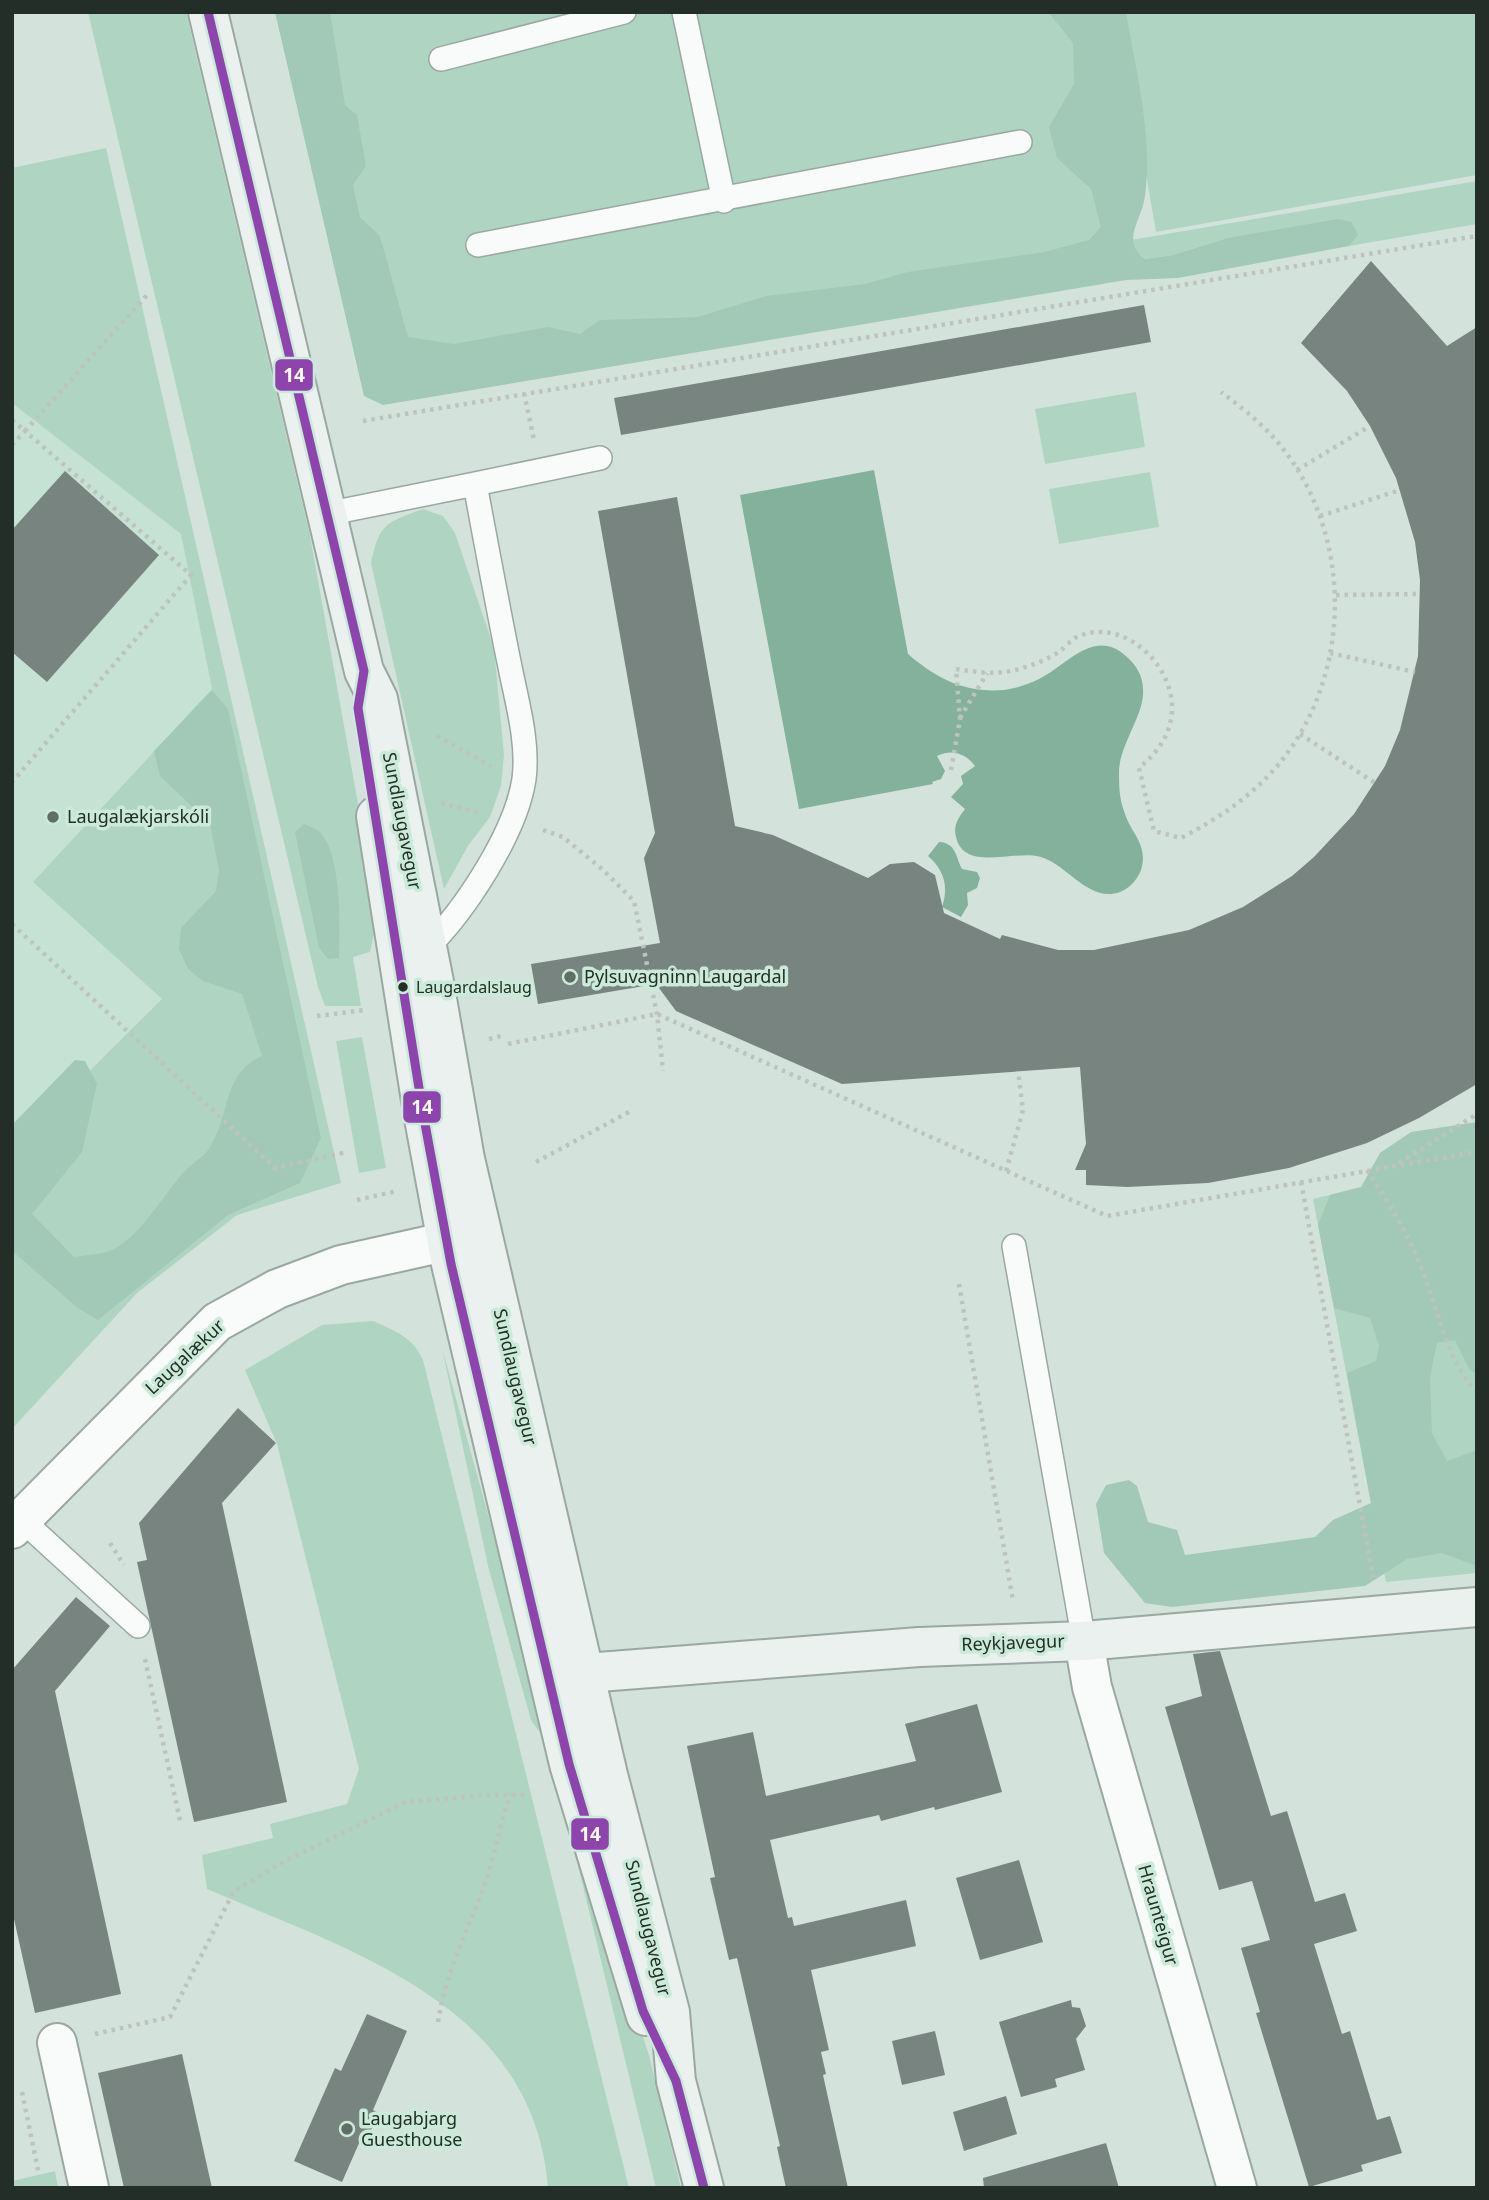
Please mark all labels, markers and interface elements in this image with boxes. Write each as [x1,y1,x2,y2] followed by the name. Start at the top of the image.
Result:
[274,358,314,392] line badge: 14
[283,362,305,388] text: 14
[378,750,428,892] street label: Sundlaugavegur
[67,804,209,828] place label: Laugalækjarskóli
[45,809,61,825] marker: Laugalækjarskóli
[584,964,786,988] place label: Pylsuvagninn Laugardal
[562,969,578,985] marker: Pylsuvagninn Laugardal
[416,976,532,998] place label: Laugardalslaug
[396,980,410,994] marker: Laugardalslaug
[402,1090,442,1124] line badge: 14
[411,1094,433,1120] text: 14
[489,1306,543,1448] street label: Sundlaugavegur
[139,1313,230,1399] street label: Laugalækur
[961,1628,1066,1656] street label: Reykjavegur
[570,1817,610,1851] line badge: 14
[579,1821,601,1847] text: 14
[620,1857,678,1999] street label: Sundlaugavegur
[1133,1862,1185,1968] street label: Hraunteigur
[361,2106,462,2151] place label: Laugabjarg Guesthouse
[339,2121,355,2137] marker: Laugabjarg Guesthouse

